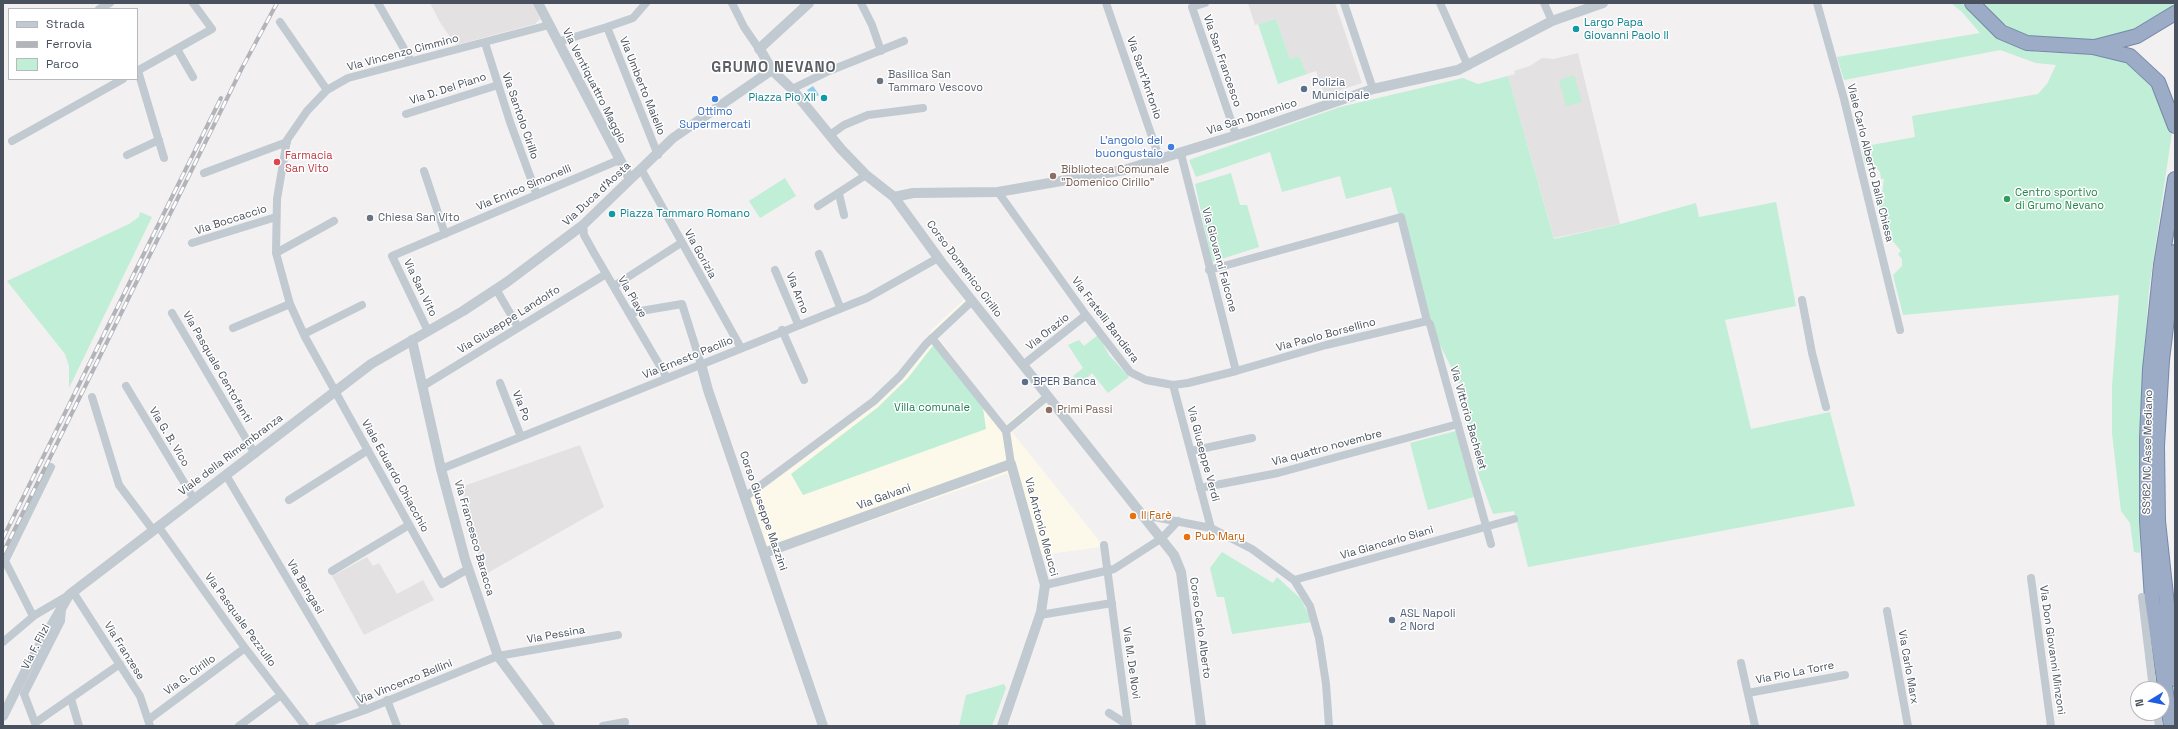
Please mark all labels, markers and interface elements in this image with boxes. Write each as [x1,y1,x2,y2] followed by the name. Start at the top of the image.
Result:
[8,8,138,80] legend
[1200,13,1244,109] street label: Via San Francesco
[46,16,85,32] text: Strada
[1584,16,1669,42] place label: Largo Papa Giovanni Paolo II
[1571,24,1581,34] marker: Largo Papa Giovanni Paolo II
[559,26,629,146] street label: Via Ventiquattro Maggio
[346,32,460,74] street label: Via Vincenzo Cimmino
[616,35,668,137] street label: Via Umberto Maiello
[1124,35,1164,121] street label: Via Sant'Antonio
[46,36,92,52] text: Ferrovia
[46,56,79,72] text: Parco
[711,59,837,77] district label: GRUMO NEVANO
[888,68,983,94] place label: Basilica San Tammaro Vescovo
[408,70,488,108] street label: Via D. Del Piano
[499,71,541,161] street label: Via Santolo Cirillo
[875,76,885,86] marker: Basilica San Tammaro Vescovo
[1312,76,1370,102] place label: Polizia Municipale
[1844,82,1896,244] street label: Viale Carlo Alberto Dalla Chiesa
[1299,84,1309,94] marker: Polizia Municipale
[748,91,816,105] place label: Piazza Pio XII
[819,93,829,103] marker: Piazza Pio XII
[710,94,720,104] marker: Ottimo Supermercati
[1205,96,1299,138] street label: Via San Domenico
[679,105,751,131] place label: Ottimo Supermercati
[1095,134,1163,160] place label: L'angolo del buongustaio
[1166,142,1176,152] marker: L'angolo del buongustaio
[285,149,333,175] place label: Farmacia San Vito
[272,157,282,167] marker: Farmacia San Vito
[560,159,634,229] street label: Via Duca d'Aosta
[475,162,573,214] street label: Via Enrico Simonelli
[1061,163,1169,189] place label: Biblioteca Comunale "Domenico Cirillo"
[1048,171,1058,181] marker: Biblioteca Comunale "Domenico Cirillo"
[2015,186,2104,212] place label: Centro sportivo di Grumo Nevano
[2002,194,2012,204] marker: Centro sportivo di Grumo Nevano
[193,202,269,238] street label: Via Boccaccio
[1199,206,1239,314] street label: Via Giovanni Falcone
[620,207,750,221] place label: Piazza Tammaro Romano
[607,209,617,219] marker: Piazza Tammaro Romano
[378,211,460,225] place label: Chiesa San Vito
[365,213,375,223] marker: Chiesa San Vito
[923,218,1005,320] street label: Corso Domenico Cirillo
[681,227,719,281] street label: Via Gorizia
[400,257,440,319] street label: Via San Vito
[783,270,811,316] street label: Via Arno
[615,274,649,320] street label: Via Piave
[1069,275,1141,365] street label: Via Fratelli Bandiera
[455,283,563,357] street label: Via Giuseppe Landolfo
[180,309,254,425] street label: Via Pasquale Centofanti
[1024,311,1072,353] street label: Via Orazio
[1275,315,1377,355] street label: Via Paolo Borsellino
[641,334,735,382] street label: Via Ernesto Pacilio
[1447,365,1489,471] street label: Via Vittorio Bachelet
[1033,375,1096,389] place label: BPER Banca
[1020,377,1030,387] marker: BPER Banca
[509,389,533,423] street label: Via Po
[2140,389,2156,515] street label: SS162 NC Asse Mediano
[894,401,970,415] park label: Villa comunale
[1057,403,1112,417] place label: Primi Passi
[146,405,192,469] street label: Via G. B. Vico
[1044,405,1054,415] marker: Primi Passi
[1184,405,1222,503] street label: Via Giuseppe Verdi
[176,411,286,499] street label: Viale della Rimembranza
[358,417,432,535] street label: Viale Eduardo Chiacchio
[1270,427,1384,469] street label: Via quattro novembre
[736,450,790,572] street label: Corso Giuseppe Mazzini
[1021,476,1061,578] street label: Via Antonio Meucci
[451,479,497,597] street label: Via Francesco Baracca
[855,481,913,513] street label: Via Galvani
[1141,509,1172,523] place label: Il Farè
[1128,511,1138,521] marker: Il Farè
[1339,523,1435,563] street label: Via Giancarlo Siani
[1195,530,1245,544] place label: Pub Mary
[1182,532,1192,542] marker: Pub Mary
[284,557,326,617] street label: Via Bengasi
[202,571,278,669] street label: Via Pasquale Pezzullo
[1186,576,1214,680] street label: Corso Carlo Alberto
[2036,584,2068,716] street label: Via Don Giovanni Minzoni
[1400,607,1455,633] place label: ASL Napoli 2 Nord
[1387,615,1397,625] marker: ASL Napoli 2 Nord
[101,620,147,682] street label: Via Franzese
[19,622,53,672] street label: Via F. Filzi
[526,623,586,647] street label: Via Pessina
[1119,626,1143,700] street label: Via M. De Novi
[1895,629,1921,705] street label: Via Carlo Marx
[162,652,218,698] street label: Via G. Cirillo
[356,657,454,707] street label: Via Vincenzo Bellini
[1755,659,1835,687] street label: Via Pio La Torre
[2130,681,2170,721] north arrow
[2132,698,2147,708] text: N

